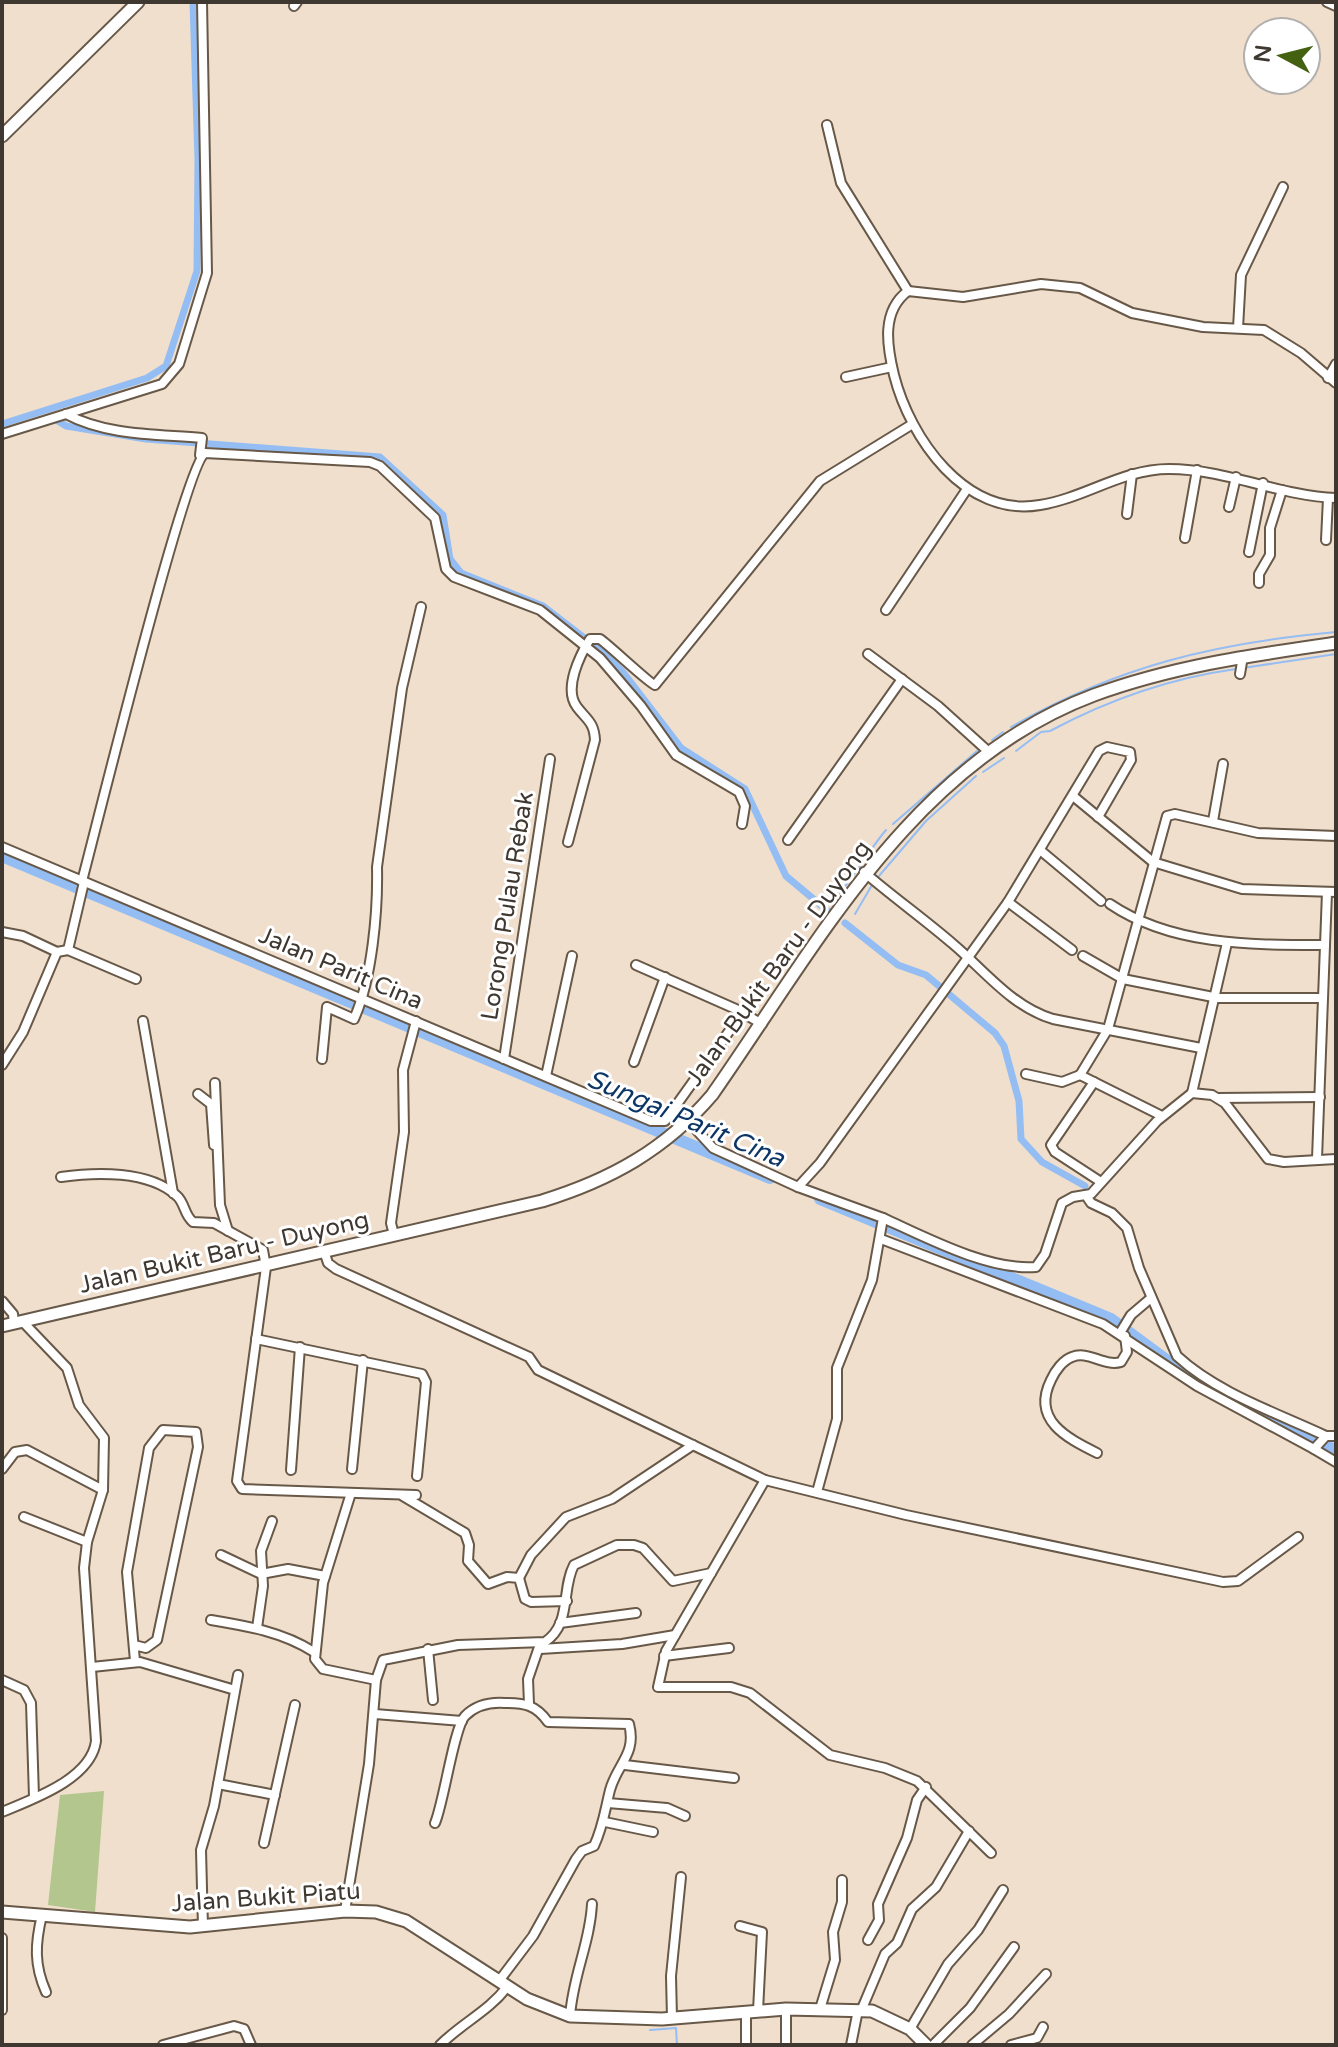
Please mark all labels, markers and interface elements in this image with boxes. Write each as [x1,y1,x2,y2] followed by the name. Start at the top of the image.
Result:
[1242,16,1322,96] north arrow
[1249,43,1277,64] text: N
[475,790,540,1022] street label: Lorong Pulau Rebak
[680,835,877,1092] street label: Jalan Bukit Baru - Duyong
[254,921,427,1016] street label: Jalan Parit Cina
[583,1063,790,1175] water label: Sungai Parit Cina
[77,1205,372,1300] street label: Jalan Bukit Baru - Duyong
[171,1876,362,1919] street label: Jalan Bukit Piatu

